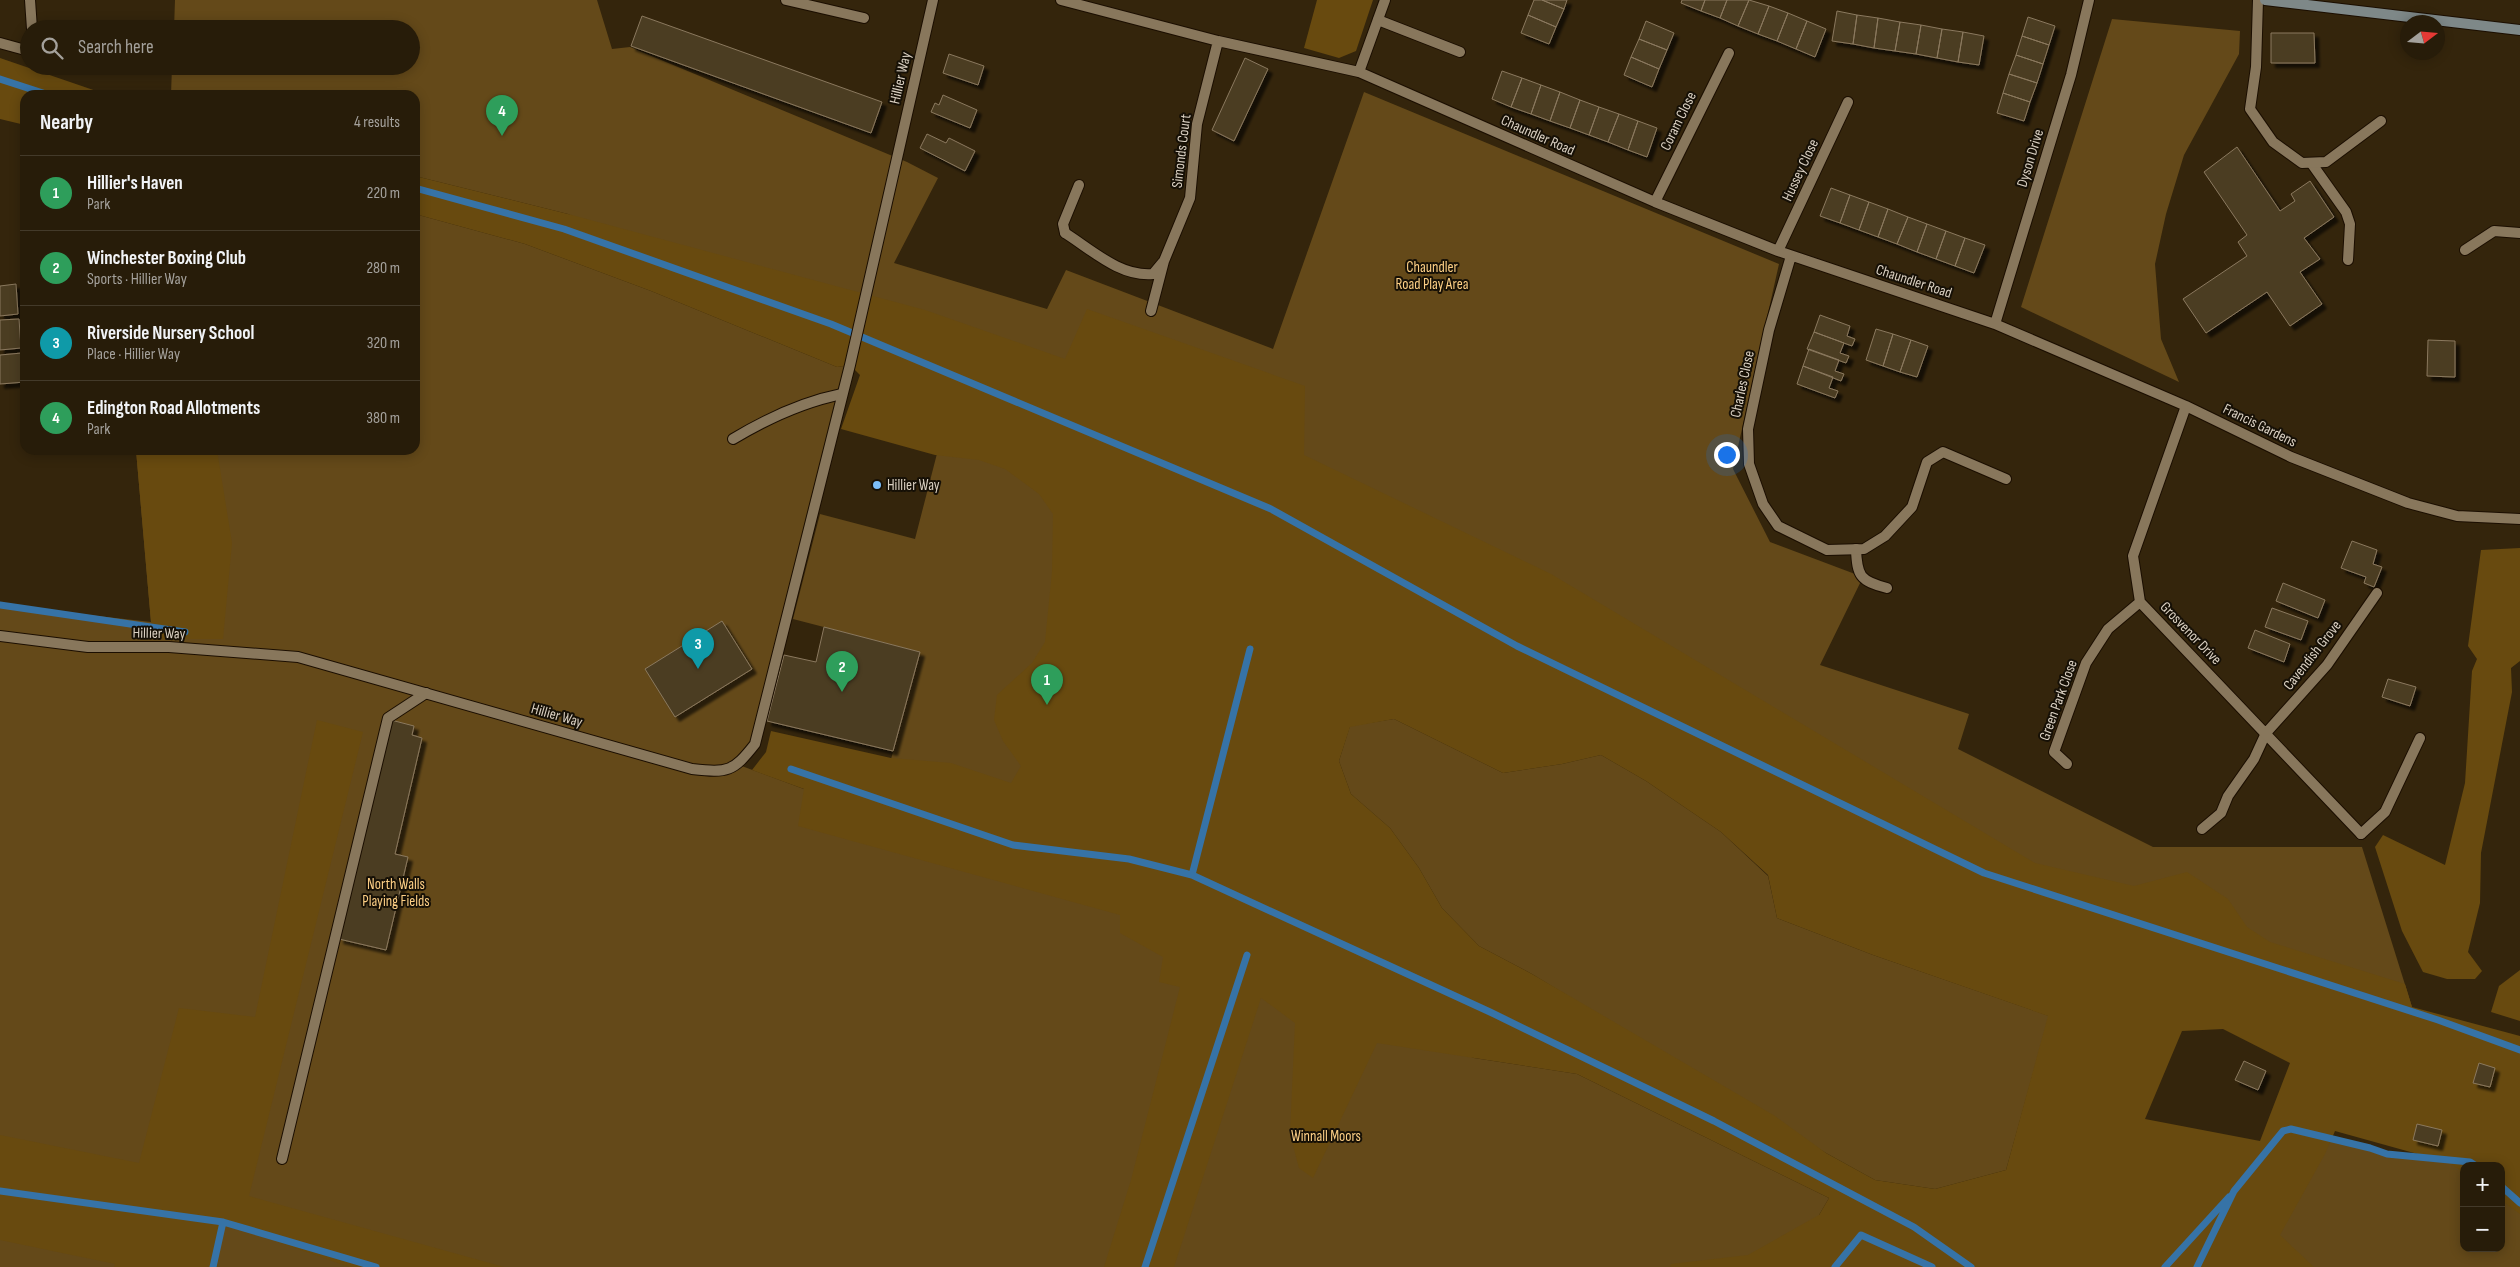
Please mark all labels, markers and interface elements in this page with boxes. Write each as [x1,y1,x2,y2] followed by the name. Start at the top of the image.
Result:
[2400,15,2445,60] north arrow
[20,20,420,75] search box
[38,34,66,62] icon: search
[78,36,154,59] text: Search here
[885,50,916,106] street label: Hillier Way
[1656,89,1701,154] street label: Coram Close
[486,95,518,136] pin: 4
[40,110,93,135] text: Nearby
[1498,111,1578,160] street label: Chaundler Road
[354,113,400,132] text: 4 results
[1168,113,1195,189] street label: Simonds Court
[2013,127,2048,189] street label: Dyson Drive
[1778,136,1823,204] street label: Hussey Close
[87,172,183,195] text: Hillier's Haven
[53,184,59,203] text: 1
[367,184,400,203] text: 220 m
[87,195,110,214] text: Park
[87,247,246,270] text: Winchester Boxing Club
[1396,258,1469,294] park label: Chaundler Road Play Area
[52,259,60,278] text: 2
[366,259,400,278] text: 280 m
[1873,260,1954,303] street label: Chaundler Road
[87,270,187,289] text: Sports · Hillier Way
[87,322,254,345] text: Riverside Nursery School
[52,334,60,353] text: 3
[367,334,400,353] text: 320 m
[87,345,180,364] text: Place · Hillier Way
[1726,349,1759,419] street label: Charles Close
[87,397,260,420] text: Edington Road Allotments
[2220,399,2300,451] street label: Francis Gardens
[52,409,60,428] text: 4
[366,409,400,428] text: 380 m
[87,420,110,439] text: Park
[1714,442,1740,468] your location
[887,476,940,495] place label: Hillier Way
[871,479,883,491] marker: Hillier Way
[2156,598,2225,669] street label: Grosvenor Drive
[2279,617,2346,694] street label: Cavendish Grove
[133,624,186,643] street label: Hillier Way
[682,628,714,669] pin: 3
[826,651,858,692] pin: 2
[2035,657,2082,743] street label: Green Park Close
[1031,664,1063,705] pin: 1
[529,699,585,732] street label: Hillier Way
[362,875,430,911] park label: North Walls Playing Fields
[1291,1127,1361,1146] park label: Winnall Moors
[2460,1162,2505,1252] map controls
[2460,1162,2505,1207] button: +
[2460,1207,2505,1252] button: −

